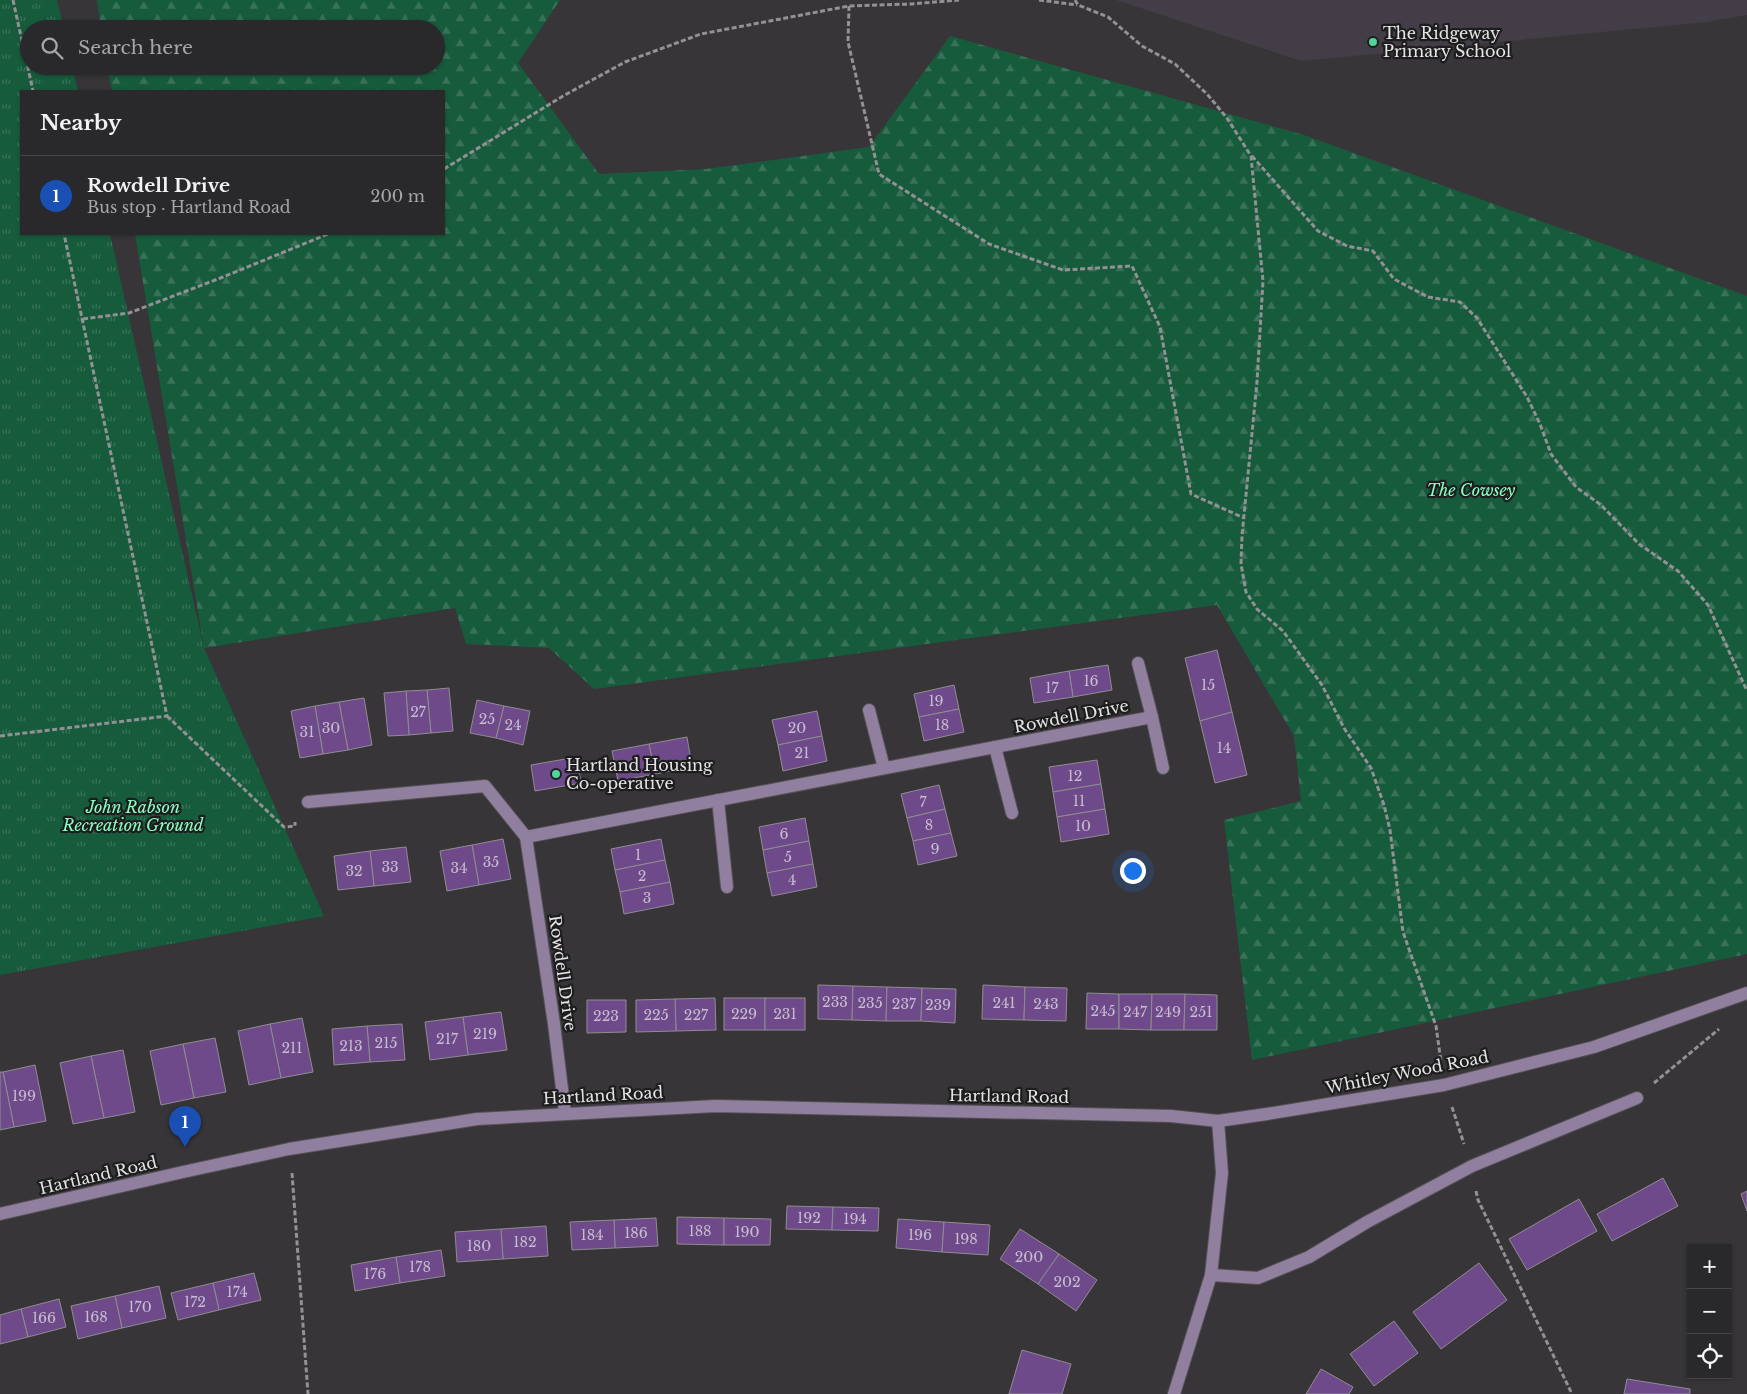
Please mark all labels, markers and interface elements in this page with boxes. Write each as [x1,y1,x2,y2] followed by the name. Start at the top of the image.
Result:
[20,20,445,75] search box
[1383,23,1511,61] place label: The Ridgeway Primary School
[38,34,66,62] icon: search
[78,36,193,59] text: Search here
[1367,36,1379,48] marker: The Ridgeway Primary School
[40,110,121,136] text: Nearby
[87,174,230,197] text: Rowdell Drive
[53,186,59,206] text: 1
[371,186,425,206] text: 200 m
[87,197,291,217] text: Bus stop · Hartland Road
[1427,480,1516,500] park label: The Cowsey
[1083,672,1099,690] house number: 16
[1201,676,1215,694] house number: 15
[1045,679,1060,697] house number: 17
[928,692,944,710] house number: 19
[1012,695,1130,737] street label: Rowdell Drive
[410,703,427,721] house number: 27
[479,710,495,728] house number: 25
[505,716,521,734] house number: 24
[935,716,949,734] house number: 18
[322,719,340,737] house number: 30
[788,719,806,737] house number: 20
[300,723,314,741] house number: 31
[1217,739,1231,757] house number: 14
[795,744,809,762] house number: 21
[566,755,713,793] place label: Hartland Housing Co-operative
[1068,767,1082,785] house number: 12
[550,768,562,780] marker: Hartland Housing Co-operative
[1073,792,1085,810] house number: 11
[919,793,927,811] house number: 7
[61,797,204,835] park label: John Rabson Recreation Ground
[925,816,933,834] house number: 8
[1075,817,1091,835] house number: 10
[779,825,789,843] house number: 6
[930,840,940,858] house number: 9
[635,846,641,864] house number: 1
[784,848,792,866] house number: 5
[483,853,499,871] house number: 35
[381,858,399,876] house number: 33
[1120,858,1146,884] your location
[451,859,467,877] house number: 34
[345,862,363,880] house number: 32
[638,867,646,885] house number: 2
[788,871,796,889] house number: 4
[643,889,651,907] house number: 3
[545,914,581,1032] street label: Rowdell Drive
[822,993,848,1011] house number: 233
[857,994,883,1012] house number: 235
[992,994,1016,1012] house number: 241
[892,995,917,1013] house number: 237
[1033,995,1059,1013] house number: 243
[925,996,951,1014] house number: 239
[1091,1002,1115,1020] house number: 245
[1123,1003,1148,1021] house number: 247
[1155,1003,1181,1021] house number: 249
[1190,1003,1212,1021] house number: 251
[731,1005,757,1023] house number: 229
[773,1005,797,1023] house number: 231
[643,1006,669,1024] house number: 225
[684,1006,709,1024] house number: 227
[593,1007,619,1025] house number: 223
[473,1025,497,1043] house number: 219
[436,1030,459,1048] house number: 217
[375,1034,397,1052] house number: 215
[339,1037,363,1055] house number: 213
[281,1039,303,1057] house number: 211
[1323,1046,1491,1098] street label: Whitley Wood Road
[542,1082,664,1108] street label: Hartland Road
[949,1085,1070,1107] street label: Hartland Road
[12,1087,36,1105] house number: 199
[169,1106,201,1147] pin: 1
[37,1152,159,1198] street label: Hartland Road
[797,1209,821,1227] house number: 192
[843,1210,867,1228] house number: 194
[688,1222,712,1240] house number: 188
[734,1223,760,1241] house number: 190
[624,1224,648,1242] house number: 186
[581,1226,603,1244] house number: 184
[908,1226,932,1244] house number: 196
[954,1230,978,1248] house number: 198
[513,1233,537,1251] house number: 182
[467,1237,491,1255] house number: 180
[1687,1244,1732,1379] map controls
[1687,1244,1732,1289] button: +
[1015,1248,1043,1266] house number: 200
[409,1258,431,1276] house number: 178
[364,1265,386,1283] house number: 176
[1053,1273,1081,1291] house number: 202
[226,1283,248,1301] house number: 174
[1687,1289,1732,1334] button: −
[184,1293,206,1311] house number: 172
[128,1298,152,1316] house number: 170
[84,1308,108,1326] house number: 168
[32,1309,56,1327] house number: 166
[1687,1334,1732,1379] button: locate

